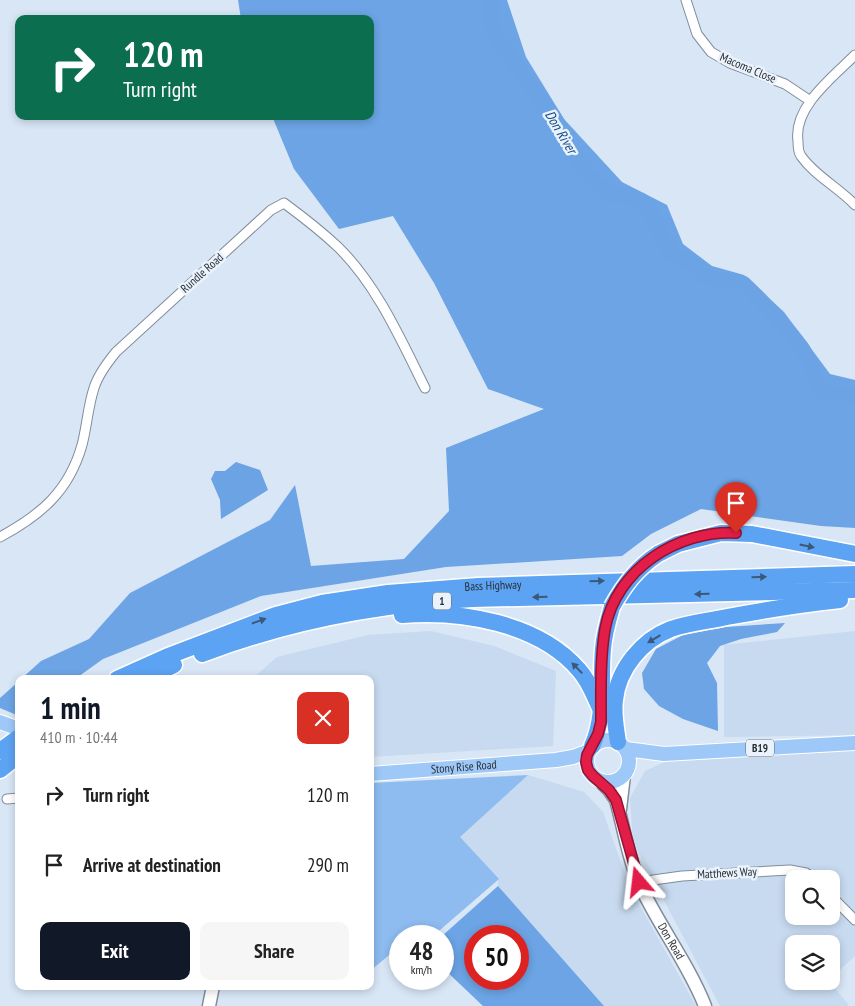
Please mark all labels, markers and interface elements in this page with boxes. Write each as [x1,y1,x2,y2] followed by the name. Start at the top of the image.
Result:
[123,31,204,77] text: 120 m
[40,35,105,100] icon: right
[718,49,778,86] street label: Macoma Close
[123,75,197,103] text: Turn right
[541,107,582,159] water label: Don River
[177,250,226,296] street label: Rundle Road
[715,482,757,533] pin
[722,489,750,517] icon: arrive
[799,542,815,550] one-way arrow
[751,573,767,581] one-way arrow
[464,577,522,594] street label: Bass Highway
[589,577,605,585] one-way arrow
[694,590,710,598] one-way arrow
[433,592,451,610] road number: 1
[532,594,548,602] one-way arrow
[252,617,267,625] one-way arrow
[648,635,661,644] one-way arrow
[571,663,583,675] one-way arrow
[40,688,101,727] text: 1 min
[297,692,349,744] button: close
[40,727,118,747] text: 410 m · 10:44
[746,740,774,756] road number: B19
[430,756,497,776] street label: Stony Rise Road
[40,781,68,809] icon: right
[83,783,149,807] text: Turn right
[307,783,349,807] text: 120 m
[40,851,68,879] icon: arrive
[83,853,221,877] text: Arrive at destination
[307,853,349,877] text: 290 m
[612,855,664,907] position arrow
[697,863,758,882] street label: Matthews Way
[785,870,840,990] map controls
[785,870,840,925] button: search
[655,920,688,962] street label: Don Road
[40,922,190,980] button: Exit
[200,922,349,980] button: Share
[464,925,529,990] speed limit sign: 50
[410,935,433,967] text: 48
[785,935,840,990] button: layers
[411,962,432,977] text: km/h

